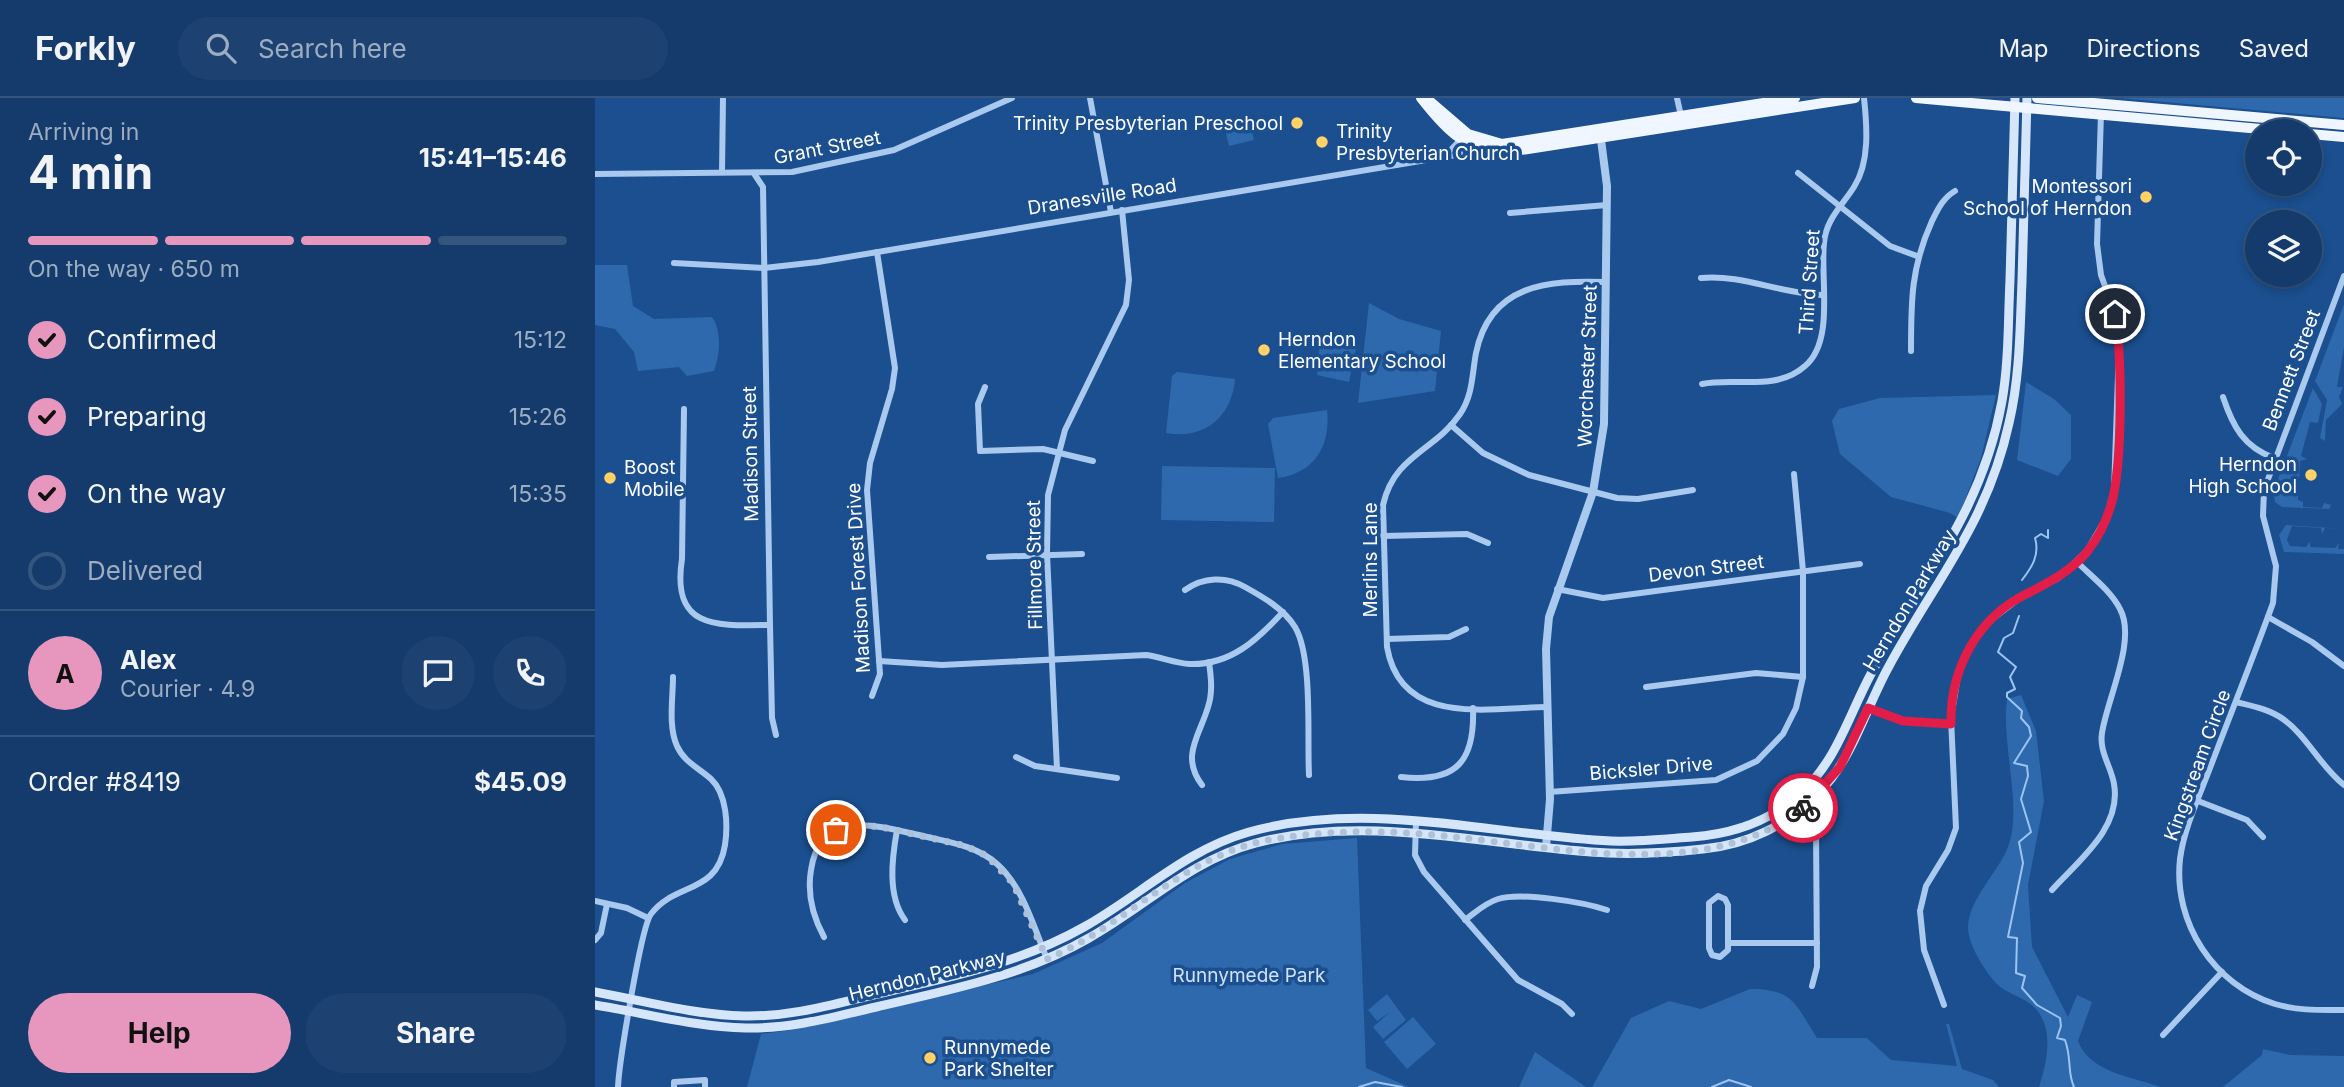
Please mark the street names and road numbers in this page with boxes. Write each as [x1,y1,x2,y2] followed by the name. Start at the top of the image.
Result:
[772,126,882,169] street label: Grant Street
[1026,173,1178,220] street label: Dranesville Road
[1794,229,1825,335] street label: Third Street
[1573,284,1602,448] street label: Worchester Street
[2258,306,2325,434] street label: Bennett Street
[738,386,763,522] street label: Madison Street
[842,482,875,674] street label: Madison Forest Drive
[1022,500,1047,630] street label: Fillmore Street
[1359,502,1382,618] street label: Merlins Lane
[1858,525,1961,675] street label: Herndon Parkway
[1647,550,1765,587] street label: Devon Street
[2159,686,2236,844] street label: Kingstream Circle
[1588,752,1714,785] street label: Bicksler Drive
[846,945,1008,1006] street label: Herndon Parkway

